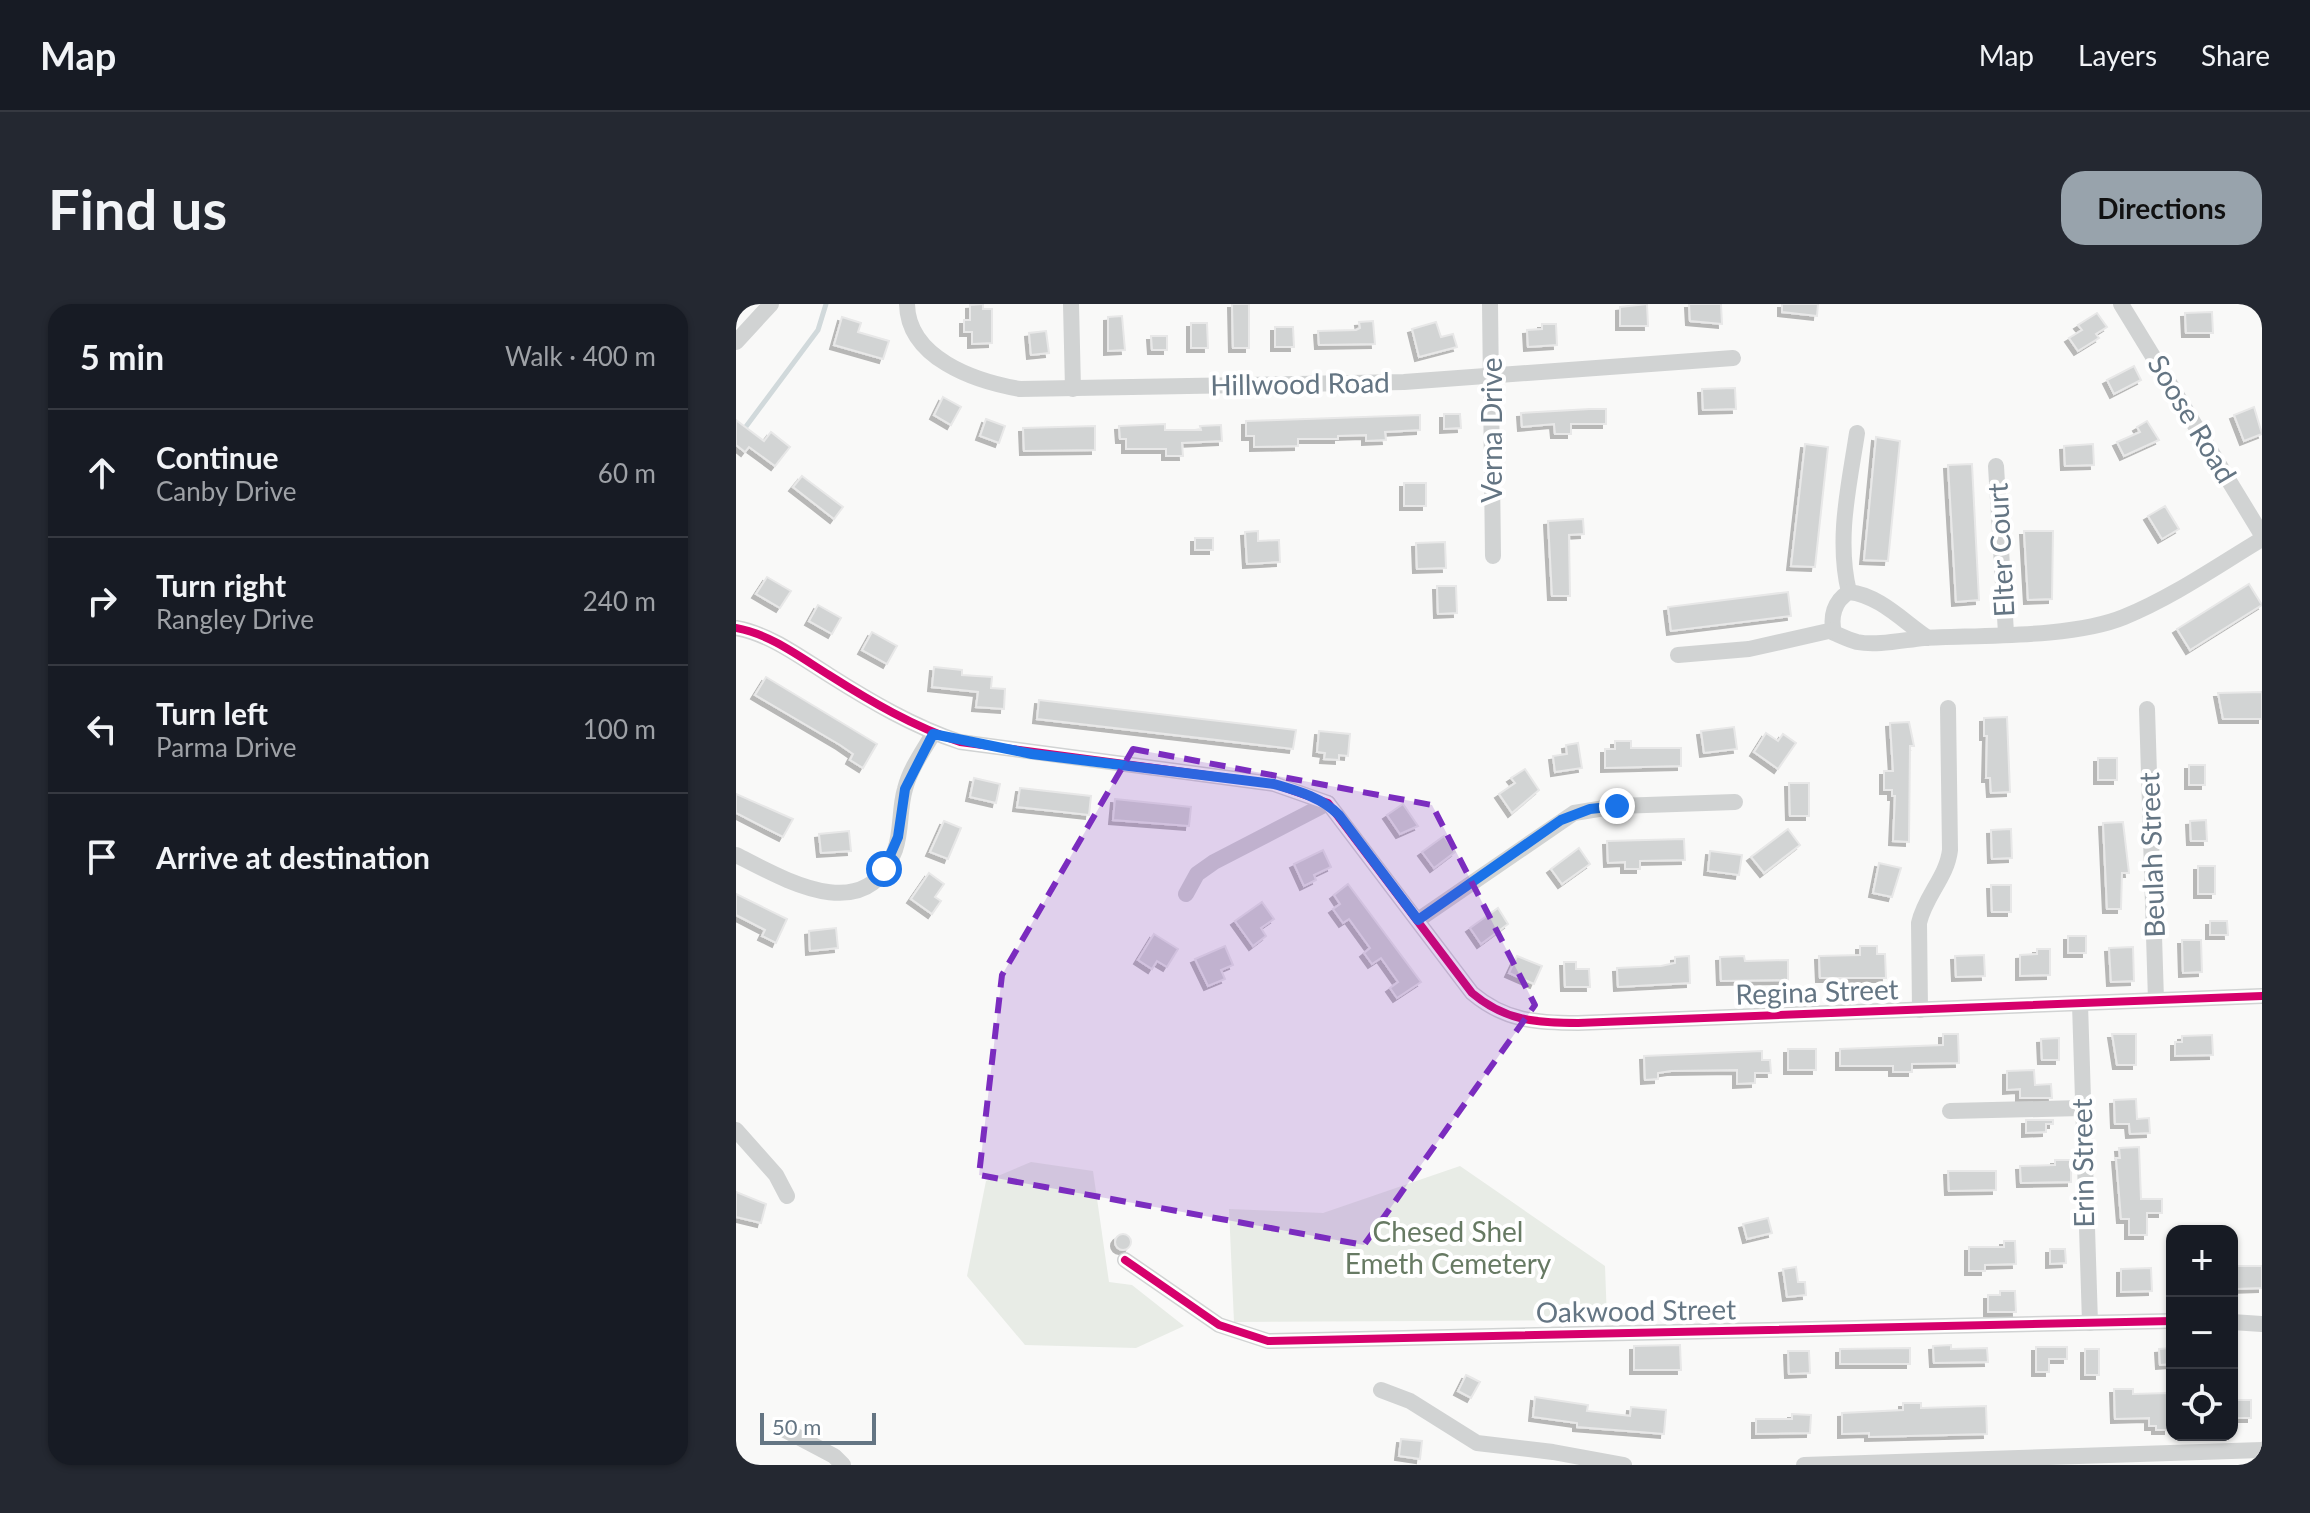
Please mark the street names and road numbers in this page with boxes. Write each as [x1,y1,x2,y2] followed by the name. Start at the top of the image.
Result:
[2141,348,2244,489] street label: Soose Road
[1474,357,1508,503] street label: Verna Drive
[1210,364,1390,402] street label: Hillwood Road
[1980,482,2020,618] street label: Elter Court
[2131,772,2171,938] street label: Beulah Street
[1735,971,1899,1011] street label: Regina Street
[2064,1098,2100,1228] street label: Erin Street
[1536,1291,1736,1329] street label: Oakwood Street

